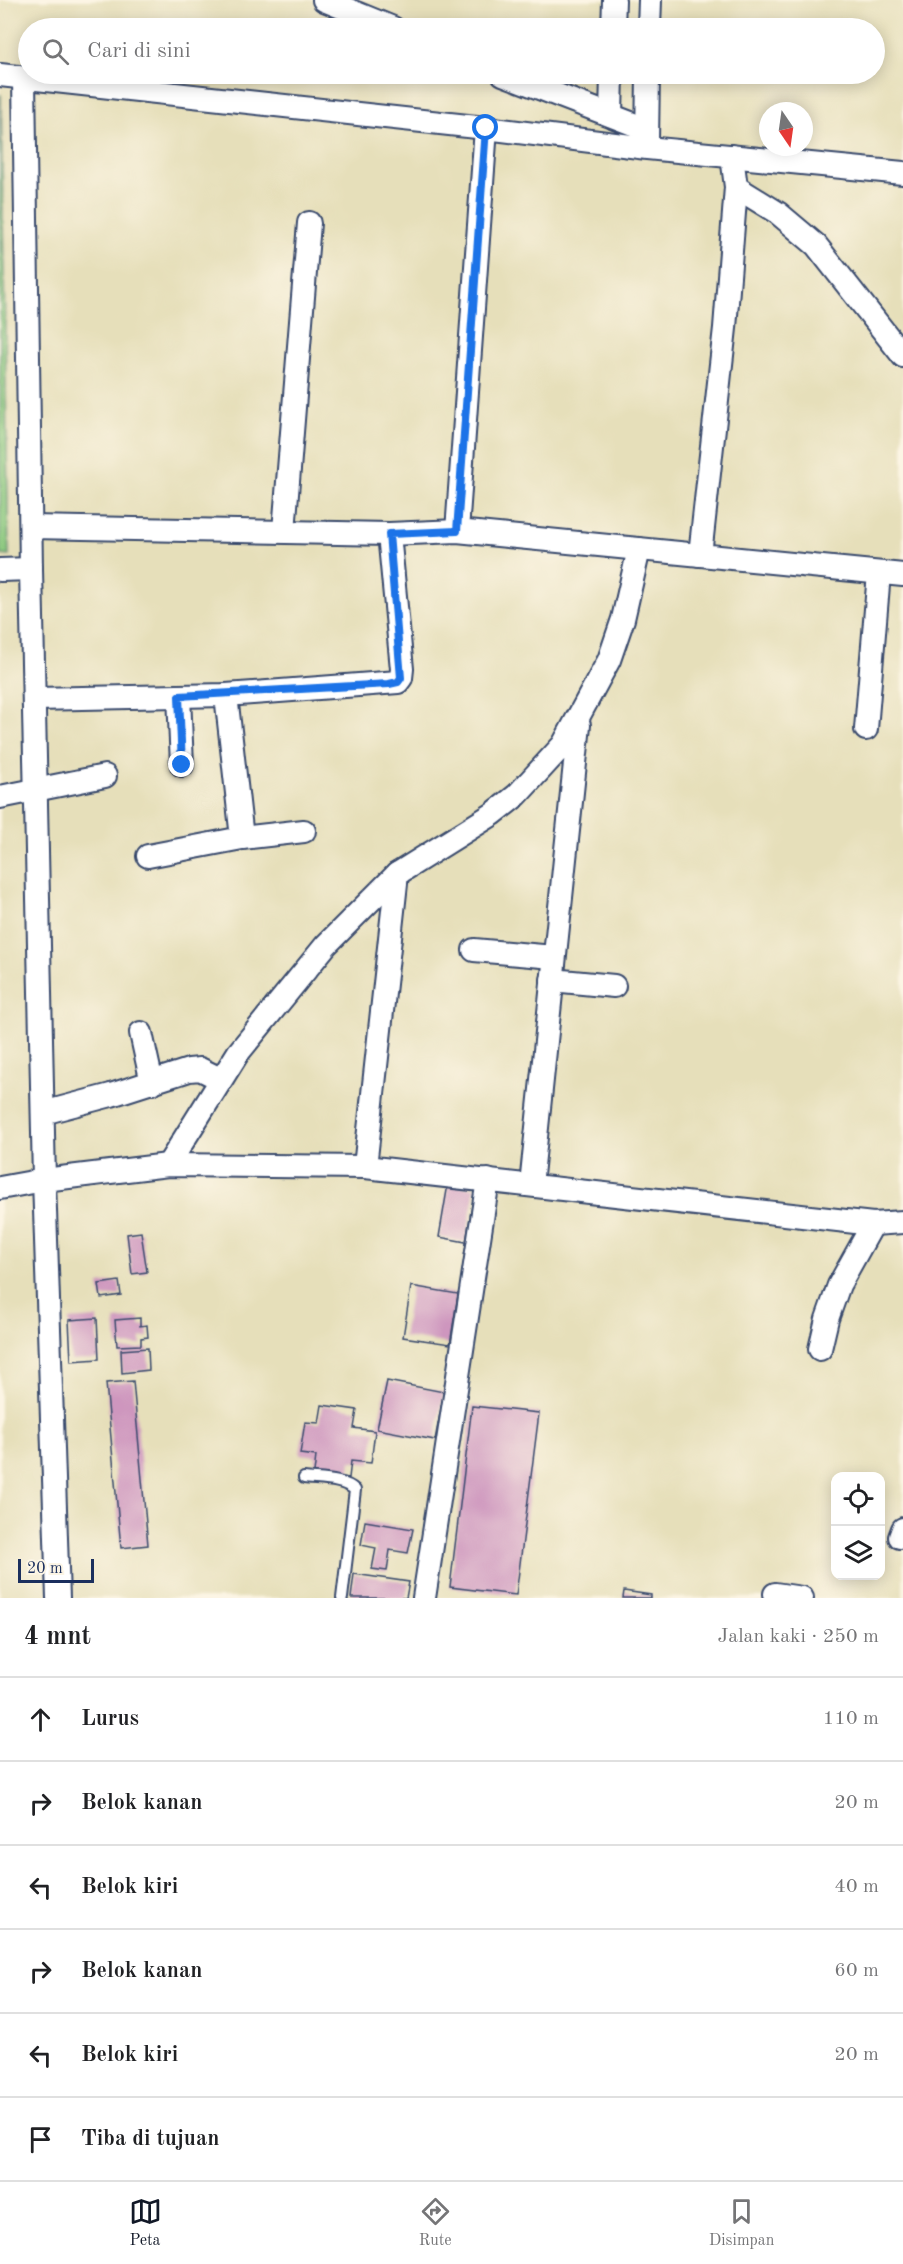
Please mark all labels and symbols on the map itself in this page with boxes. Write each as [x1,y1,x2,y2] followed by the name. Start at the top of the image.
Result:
[759,102,813,156] north arrow
[472,114,498,140] route start
[168,751,194,777] route end
[18,1556,94,1584] scale bar

